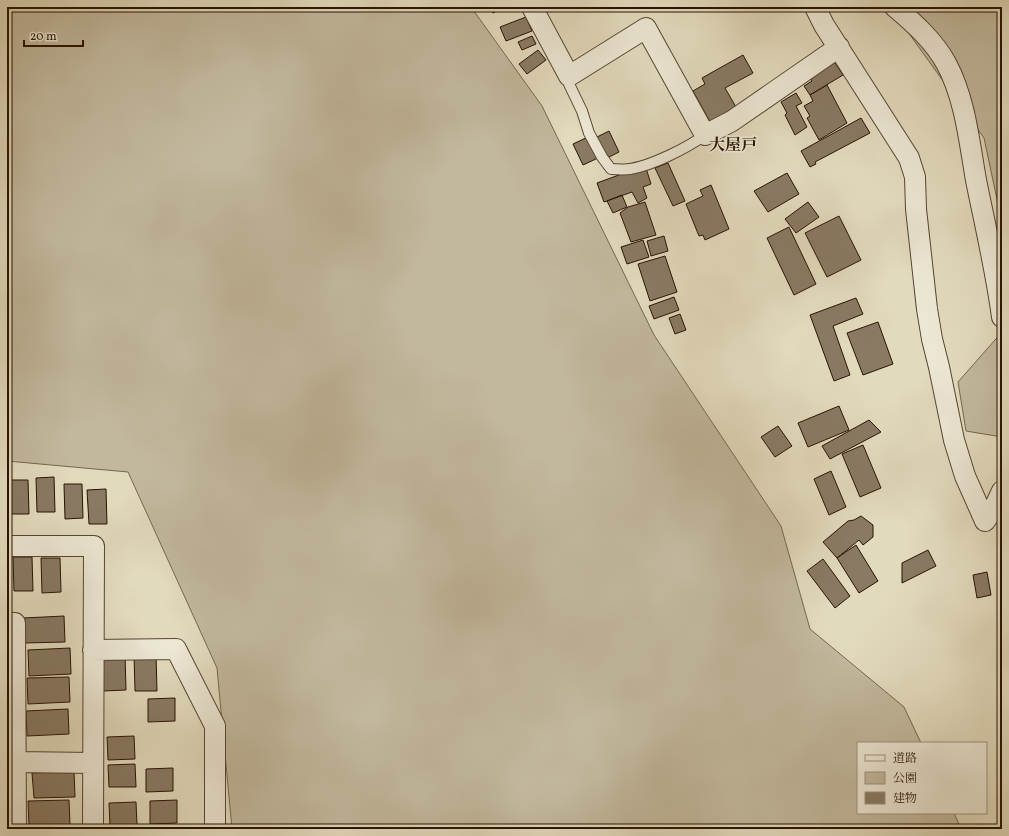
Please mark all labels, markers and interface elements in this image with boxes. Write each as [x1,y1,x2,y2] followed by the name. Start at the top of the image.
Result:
[24,22,83,48] scale bar
[30,29,57,45] text: 20 m
[709,135,757,157] district label: 大屋戸
[857,742,987,814] legend
[893,751,917,767] text: 道路
[893,771,917,787] text: 公園
[893,791,917,807] text: 建物

